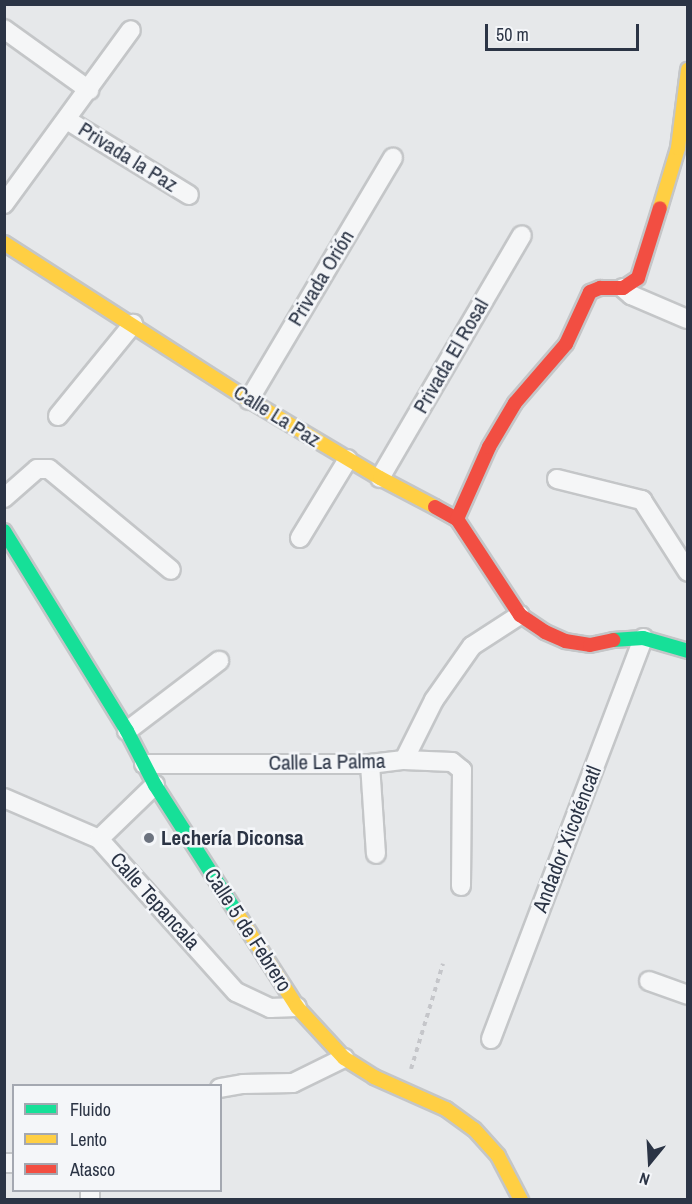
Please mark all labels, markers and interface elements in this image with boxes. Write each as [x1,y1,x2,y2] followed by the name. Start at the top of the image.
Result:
[488,12,642,50] scale bar
[496,22,529,47] text: 50 m
[74,117,182,197] street label: Privada la Paz
[283,226,359,330] street label: Privada Orión
[408,294,494,418] street label: Privada El Rosal
[229,379,325,453] street label: Calle La Paz
[268,748,386,776] street label: Calle La Palma
[527,762,607,916] street label: Andador Xicoténcatl
[161,825,304,851] place label: Lechería Diconsa
[142,831,156,845] marker: Lechería Diconsa
[105,847,205,955] street label: Calle Tepancala
[199,864,297,996] street label: Calle 5 de Febrero
[12,1084,222,1192] legend
[70,1097,111,1122] text: Fluido
[70,1127,107,1152] text: Lento
[620,1132,680,1192] north arrow
[70,1157,115,1182] text: Atasco
[637,1167,652,1191] text: N

